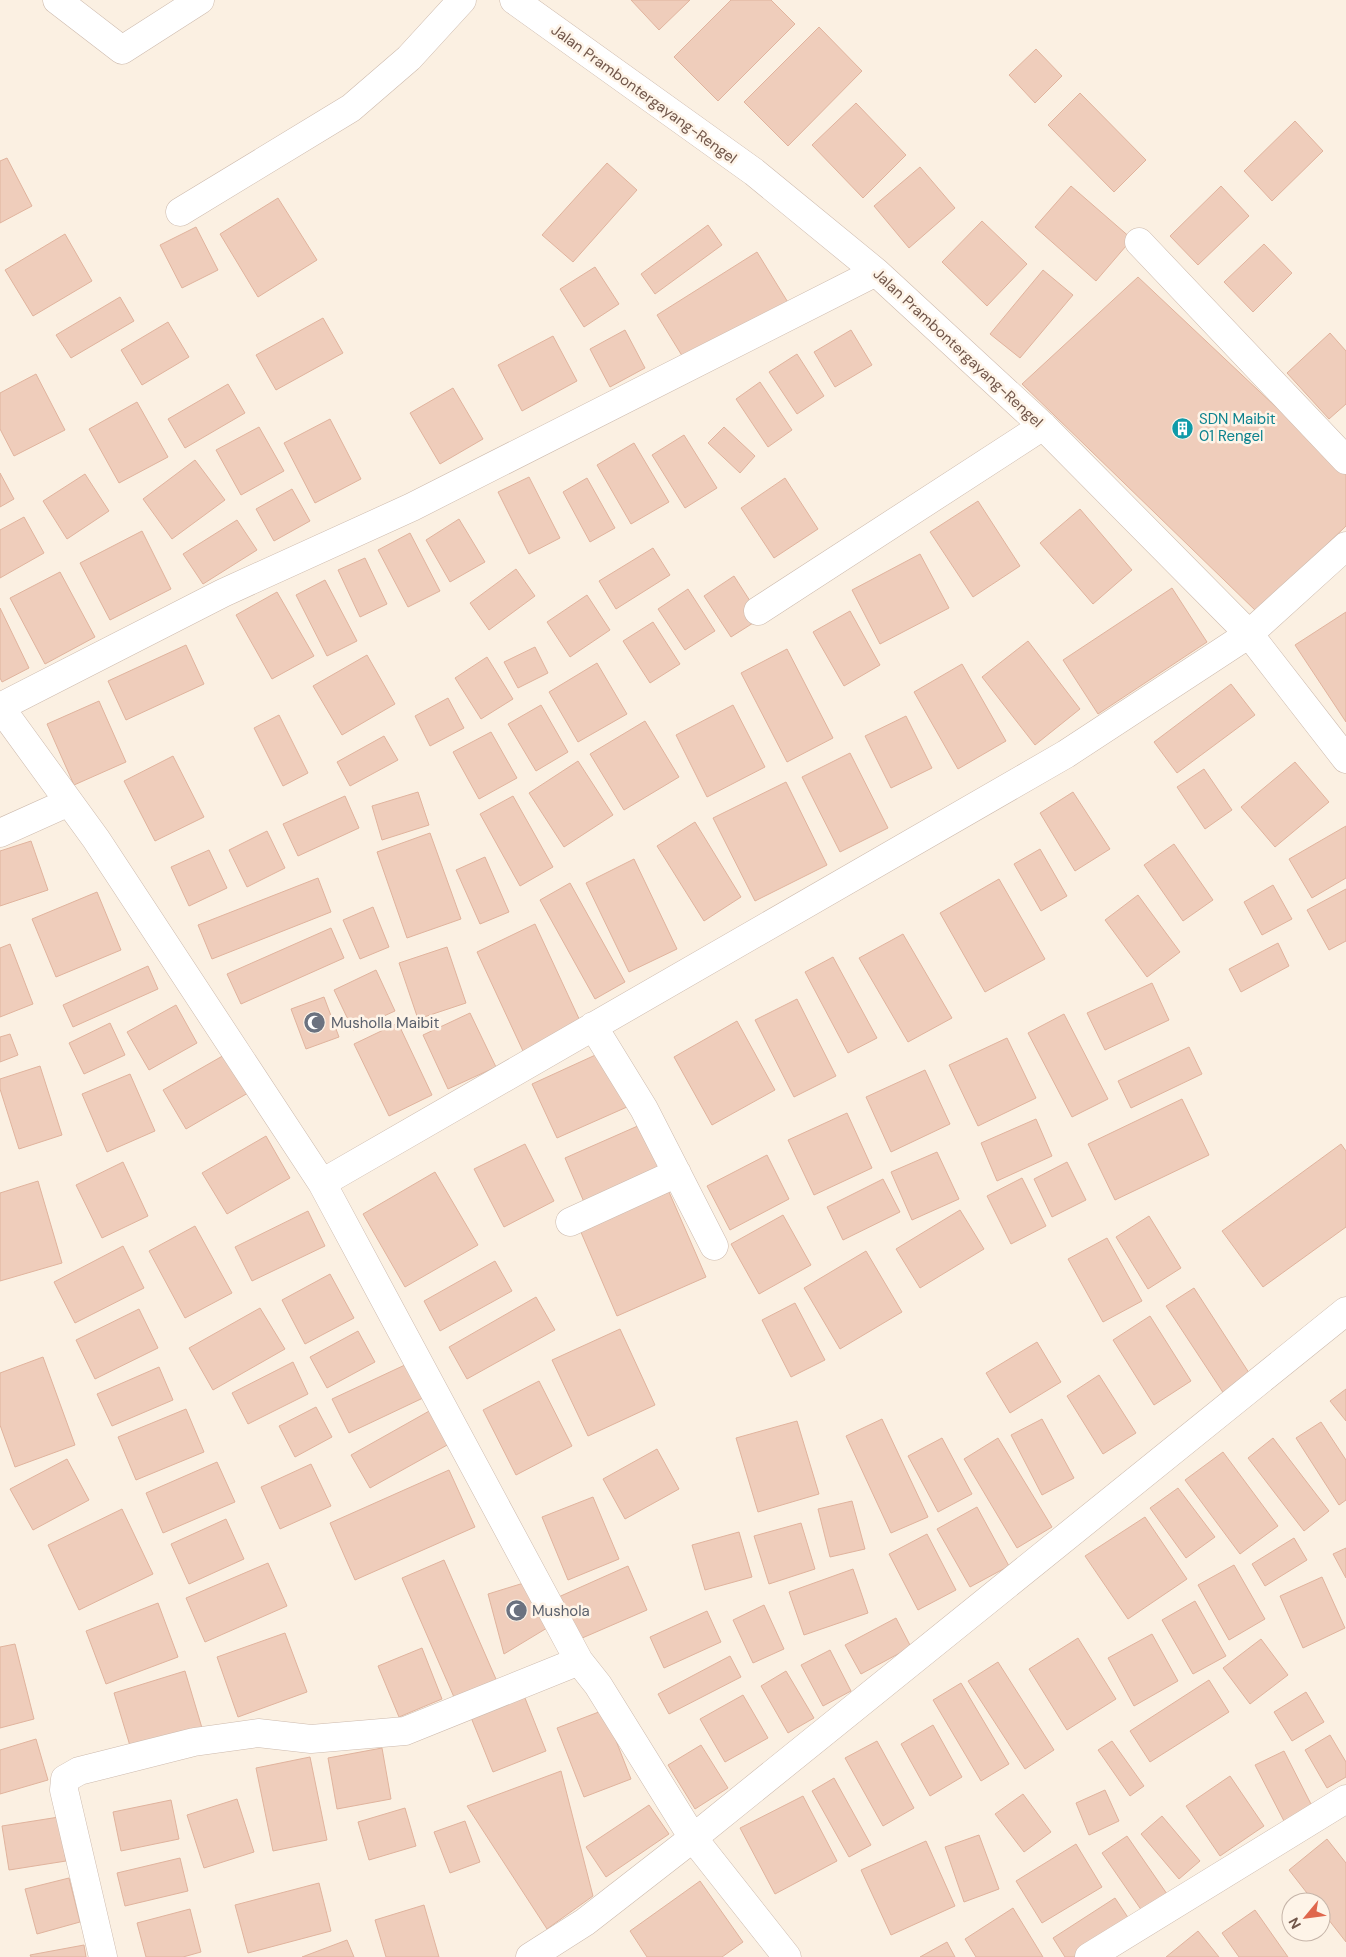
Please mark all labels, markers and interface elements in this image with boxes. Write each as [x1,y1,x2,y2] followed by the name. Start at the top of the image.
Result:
[547,20,741,168] street label: Jalan Prambontergayang-Rengel
[869,264,1047,432] street label: Jalan Prambontergayang-Rengel
[1199,409,1276,446] place label: SDN Maibit 01 Rengel
[1171,416,1195,440] building icon: SDN Maibit 01 Rengel
[303,1011,327,1035] mosque icon: Musholla Maibit
[331,1013,439,1033] place label: Musholla Maibit
[504,1599,528,1623] mosque icon: Mushola
[532,1601,590,1621] place label: Mushola
[1281,1892,1331,1942] north arrow
[1284,1914,1305,1932] text: N

